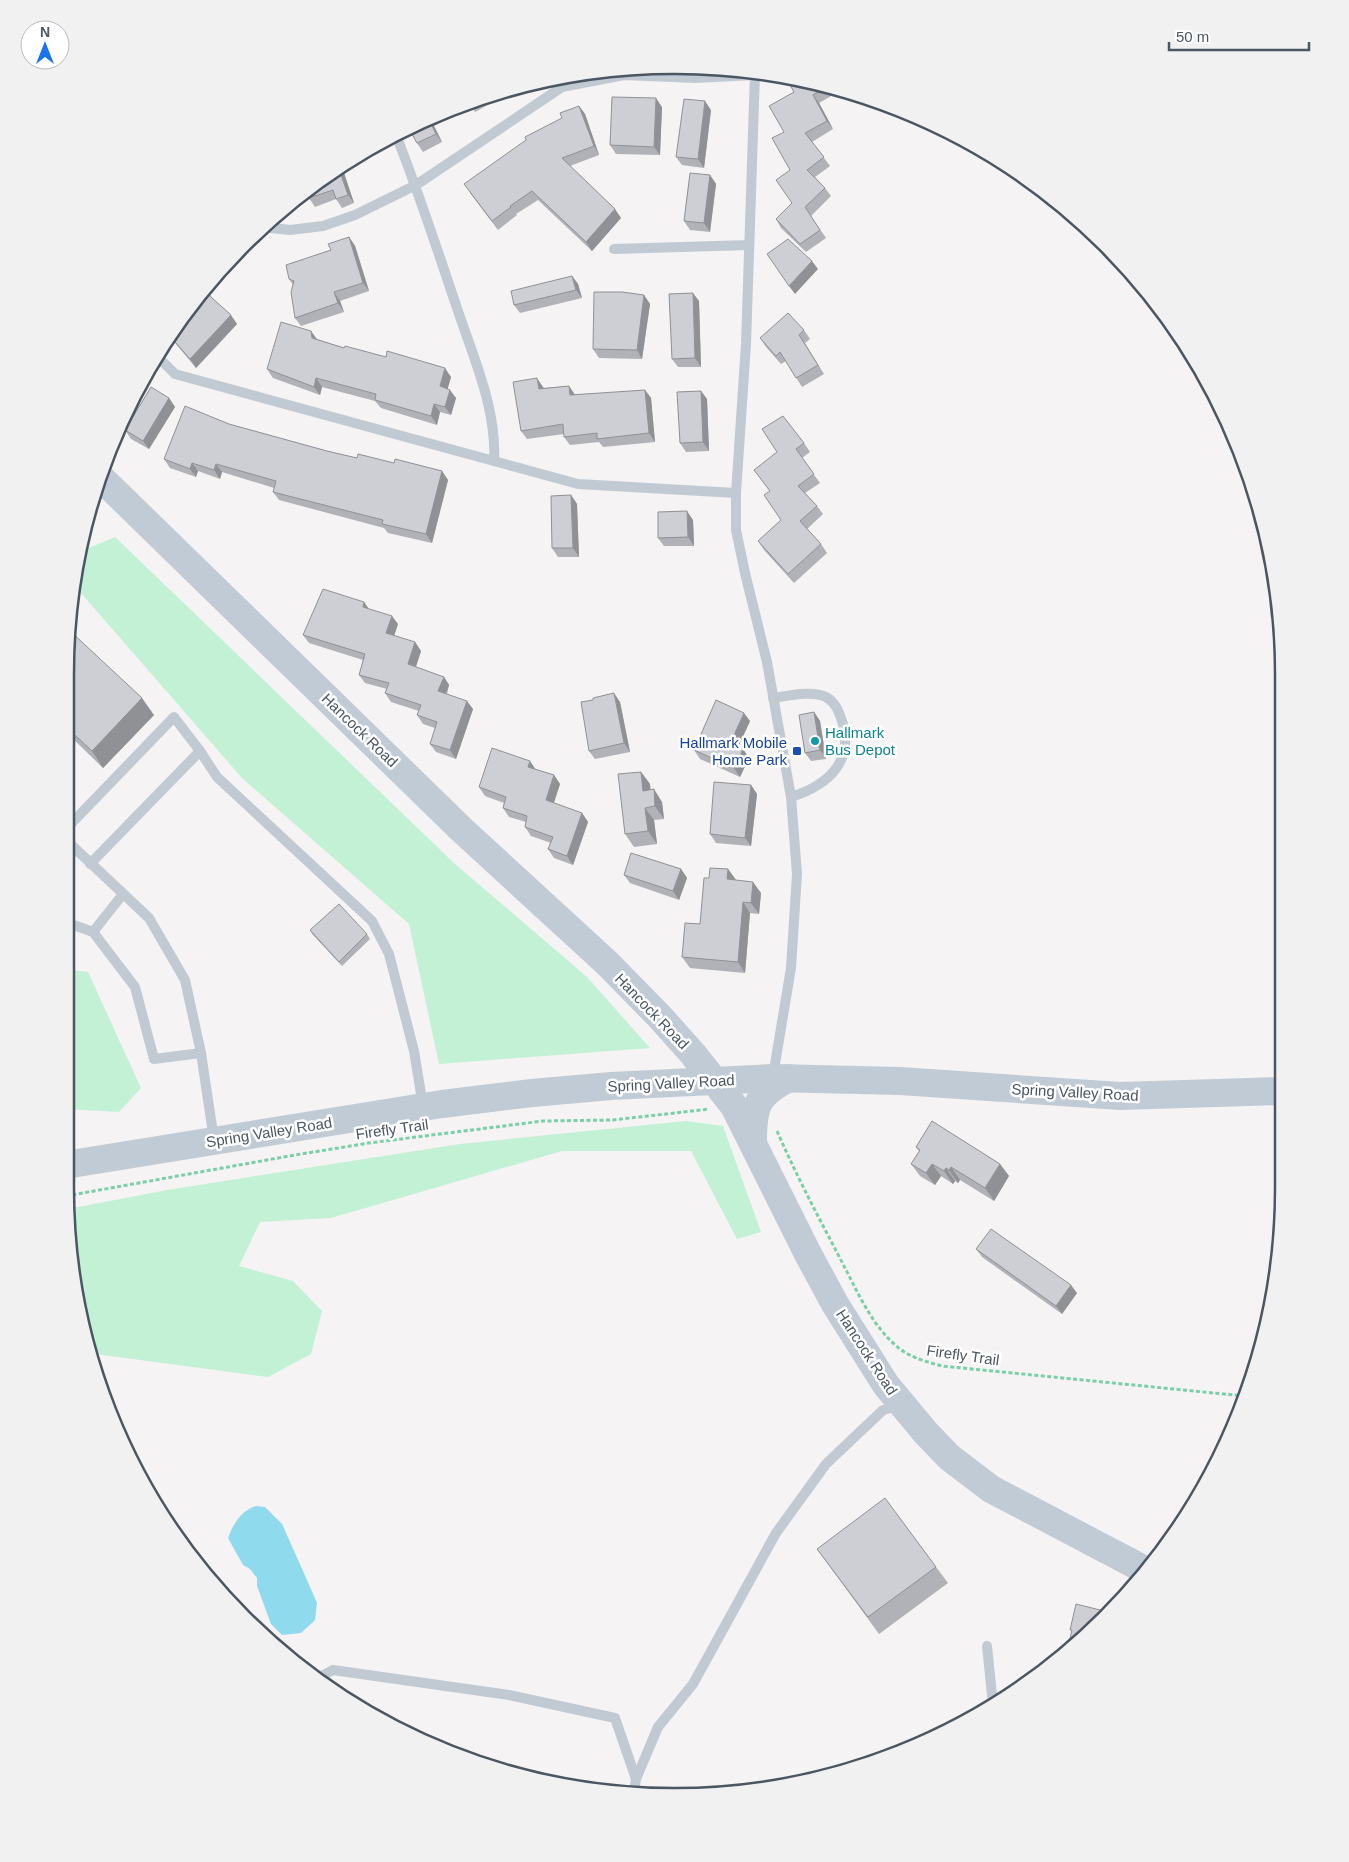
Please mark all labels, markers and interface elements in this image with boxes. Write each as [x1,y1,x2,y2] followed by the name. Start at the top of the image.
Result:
[20,20,70,70] north arrow
[1169,20,1309,52] scale bar
[40,24,50,40] text: N
[1176,28,1209,45] text: 50 m
[319,690,401,770] street label: Hancock Road
[825,724,896,758] place label: Hallmark Bus Depot
[679,734,787,768] place label: Hallmark Mobile Home Park
[809,735,821,747] marker: Hallmark Bus Depot
[791,745,803,757] marker: Hallmark Mobile Home Park
[612,970,692,1052] street label: Hancock Road
[607,1071,735,1095] street label: Spring Valley Road
[1011,1080,1139,1104] street label: Spring Valley Road
[205,1114,333,1150] street label: Spring Valley Road
[355,1115,429,1143] street label: Firefly Trail
[833,1306,901,1398] street label: Hancock Road
[926,1341,1000,1369] street label: Firefly Trail

